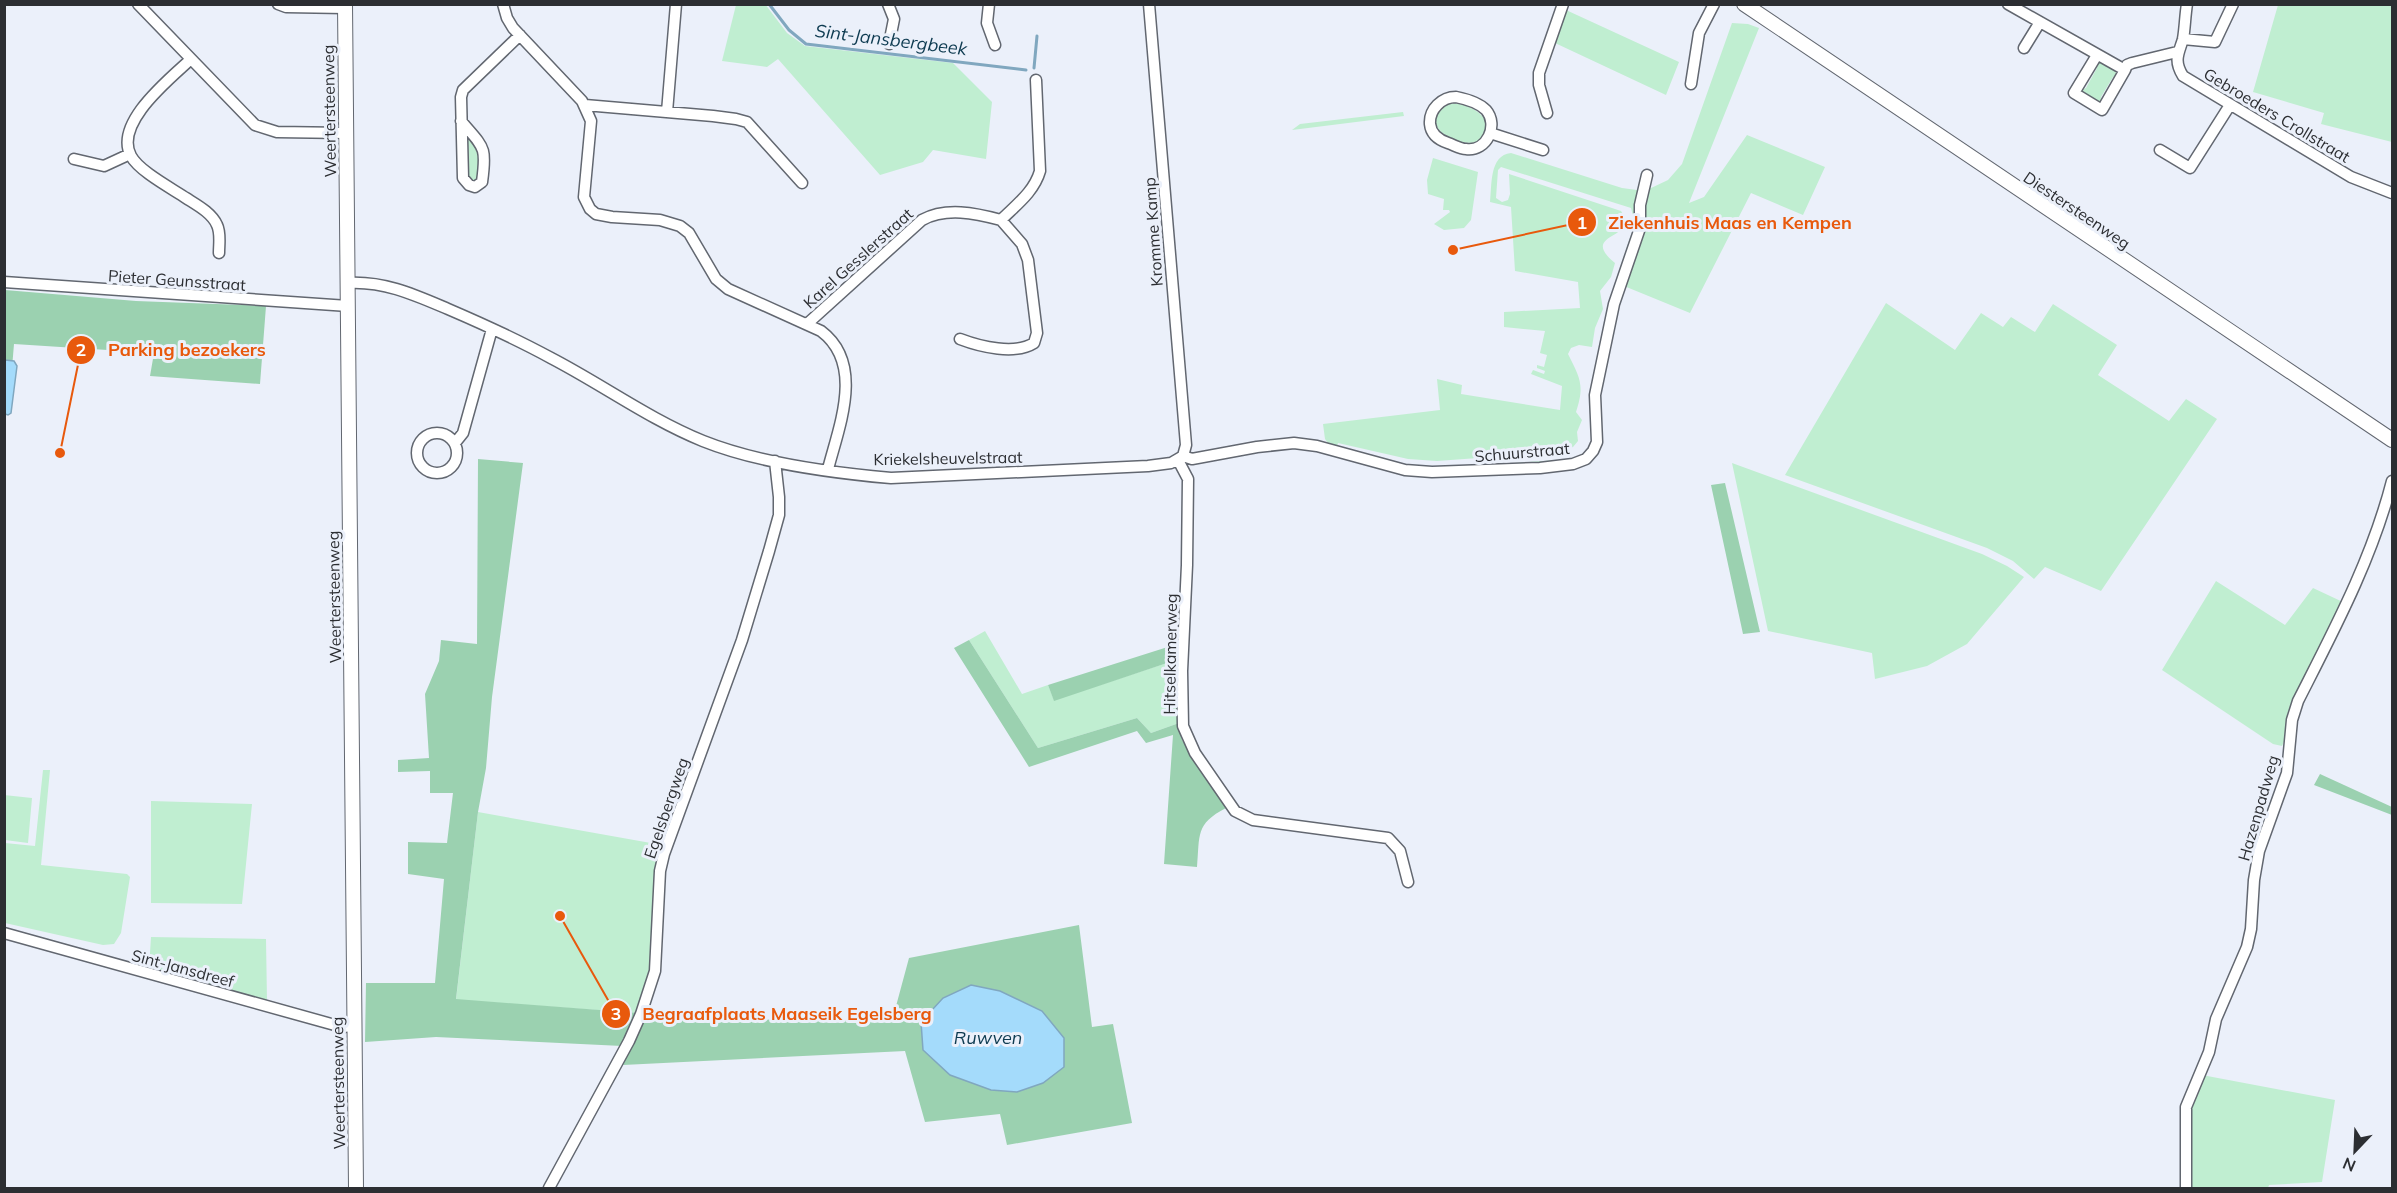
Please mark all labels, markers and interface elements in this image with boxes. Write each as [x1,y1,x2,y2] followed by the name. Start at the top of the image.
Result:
[814,19,969,60] water label: Sint-Jansbergbeek
[318,44,340,178] street label: Weertersteenweg
[2200,63,2354,167] street label: Gebroeders Crollstraat
[2020,167,2134,253] street label: Diestersteenweg
[1139,177,1167,287] street label: Kromme Kamp
[799,203,917,312] street label: Karel Gesslerstraat
[1567,204,1864,240] callout: Ziekenhuis Maas en Kempen
[1577,211,1587,234] text: 1
[1608,211,1852,234] text: Ziekenhuis Maas en Kempen
[107,265,247,295] street label: Pieter Geunsstraat
[66,332,277,368] callout: Parking bezoekers
[76,338,86,361] text: 2
[108,338,266,361] text: Parking bezoekers
[1474,438,1571,466] street label: Schuurstraat
[873,447,1023,469] street label: Kriekelsheuvelstraat
[323,530,345,664] street label: Weertersteenweg
[1159,593,1181,715] street label: Hitselkamerweg
[2233,753,2283,863] street label: Hazenpadweg
[639,755,693,861] street label: Egelsbergweg
[130,945,237,991] street label: Sint-Jansdreef
[601,996,944,1032] callout: Begraafplaats Maaseik Egelsberg
[611,1002,621,1025] text: 3
[642,1002,932,1025] text: Begraafplaats Maaseik Egelsberg
[327,1016,349,1150] street label: Weertersteenweg
[954,1026,1022,1049] water label: Ruwven
[2325,1121,2385,1181] north arrow
[2340,1153,2359,1176] text: N

